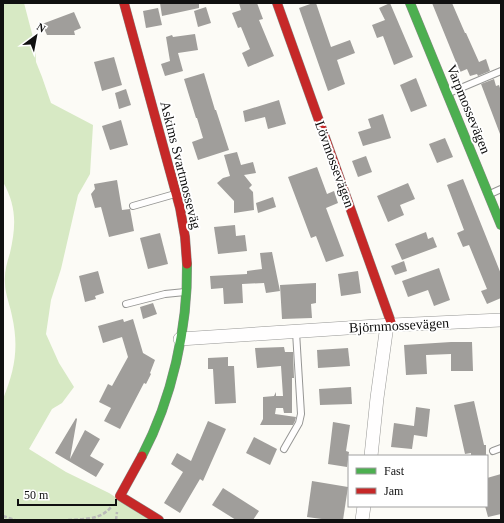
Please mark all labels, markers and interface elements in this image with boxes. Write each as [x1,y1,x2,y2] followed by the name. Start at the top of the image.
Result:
[16,16,56,56] north arrow
[35,20,48,35] text: N
[444,62,493,156] street label: Varpmossevägen
[157,100,204,231] street label: Askims Svartmosseväg
[312,119,357,209] street label: Lövmossevägen
[349,315,450,336] street label: Björnmossevägen
[348,455,488,507] legend
[384,464,405,478] text: Fast
[18,481,116,507] scale bar
[384,484,404,498] text: Jam
[24,488,49,502] text: 50 m

